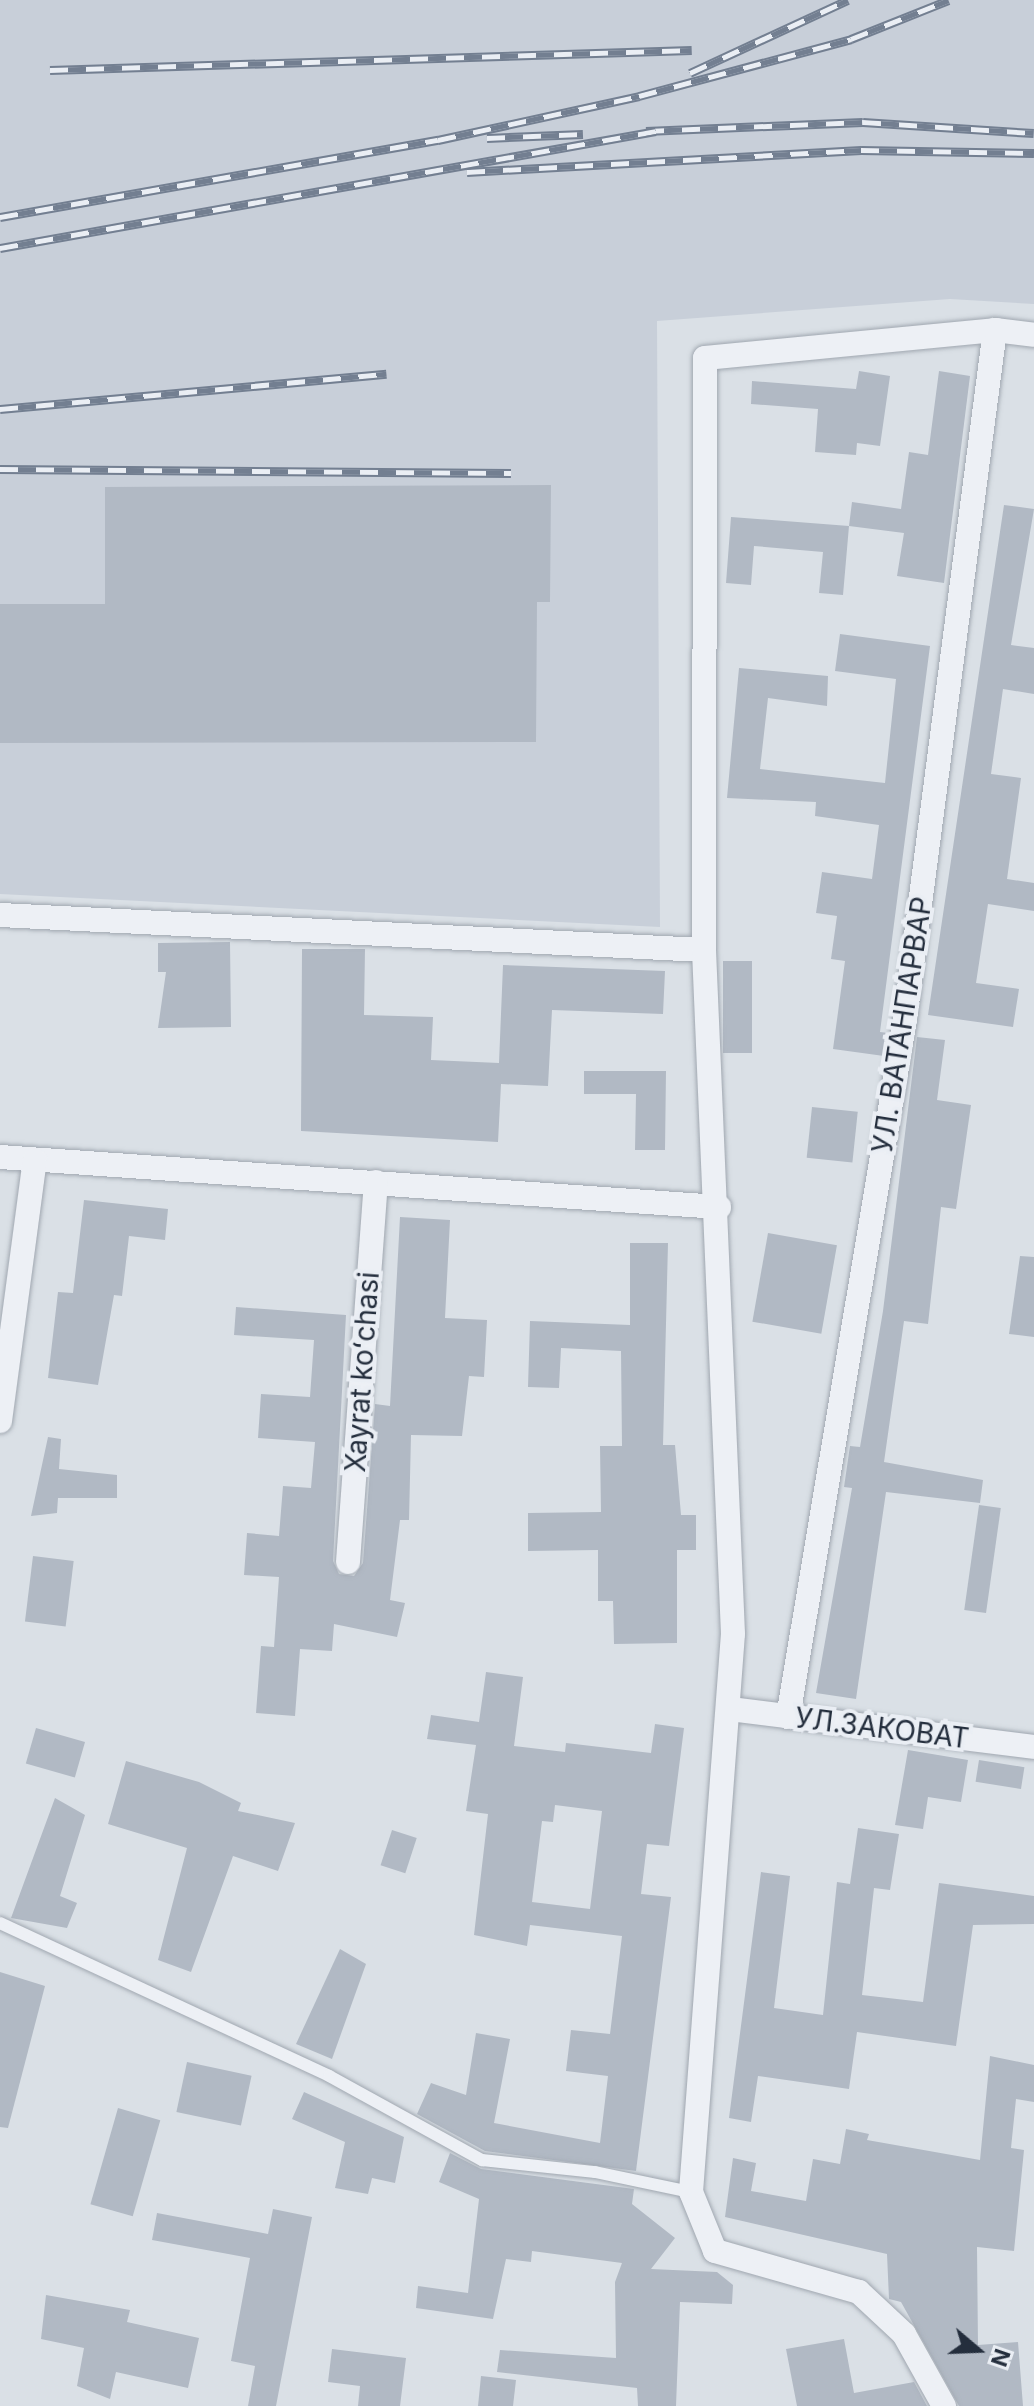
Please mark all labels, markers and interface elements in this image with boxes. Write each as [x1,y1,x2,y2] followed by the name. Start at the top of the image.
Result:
[865,894,939,1156] street label: УЛ. ВАТАНПАРВАР
[338,1271,386,1473] street label: Xayrat koʻchasi
[793,1701,971,1755] street label: УЛ.ЗАКОВАТ
[938,2310,1018,2390] north arrow
[986,2346,1016,2370] text: N

